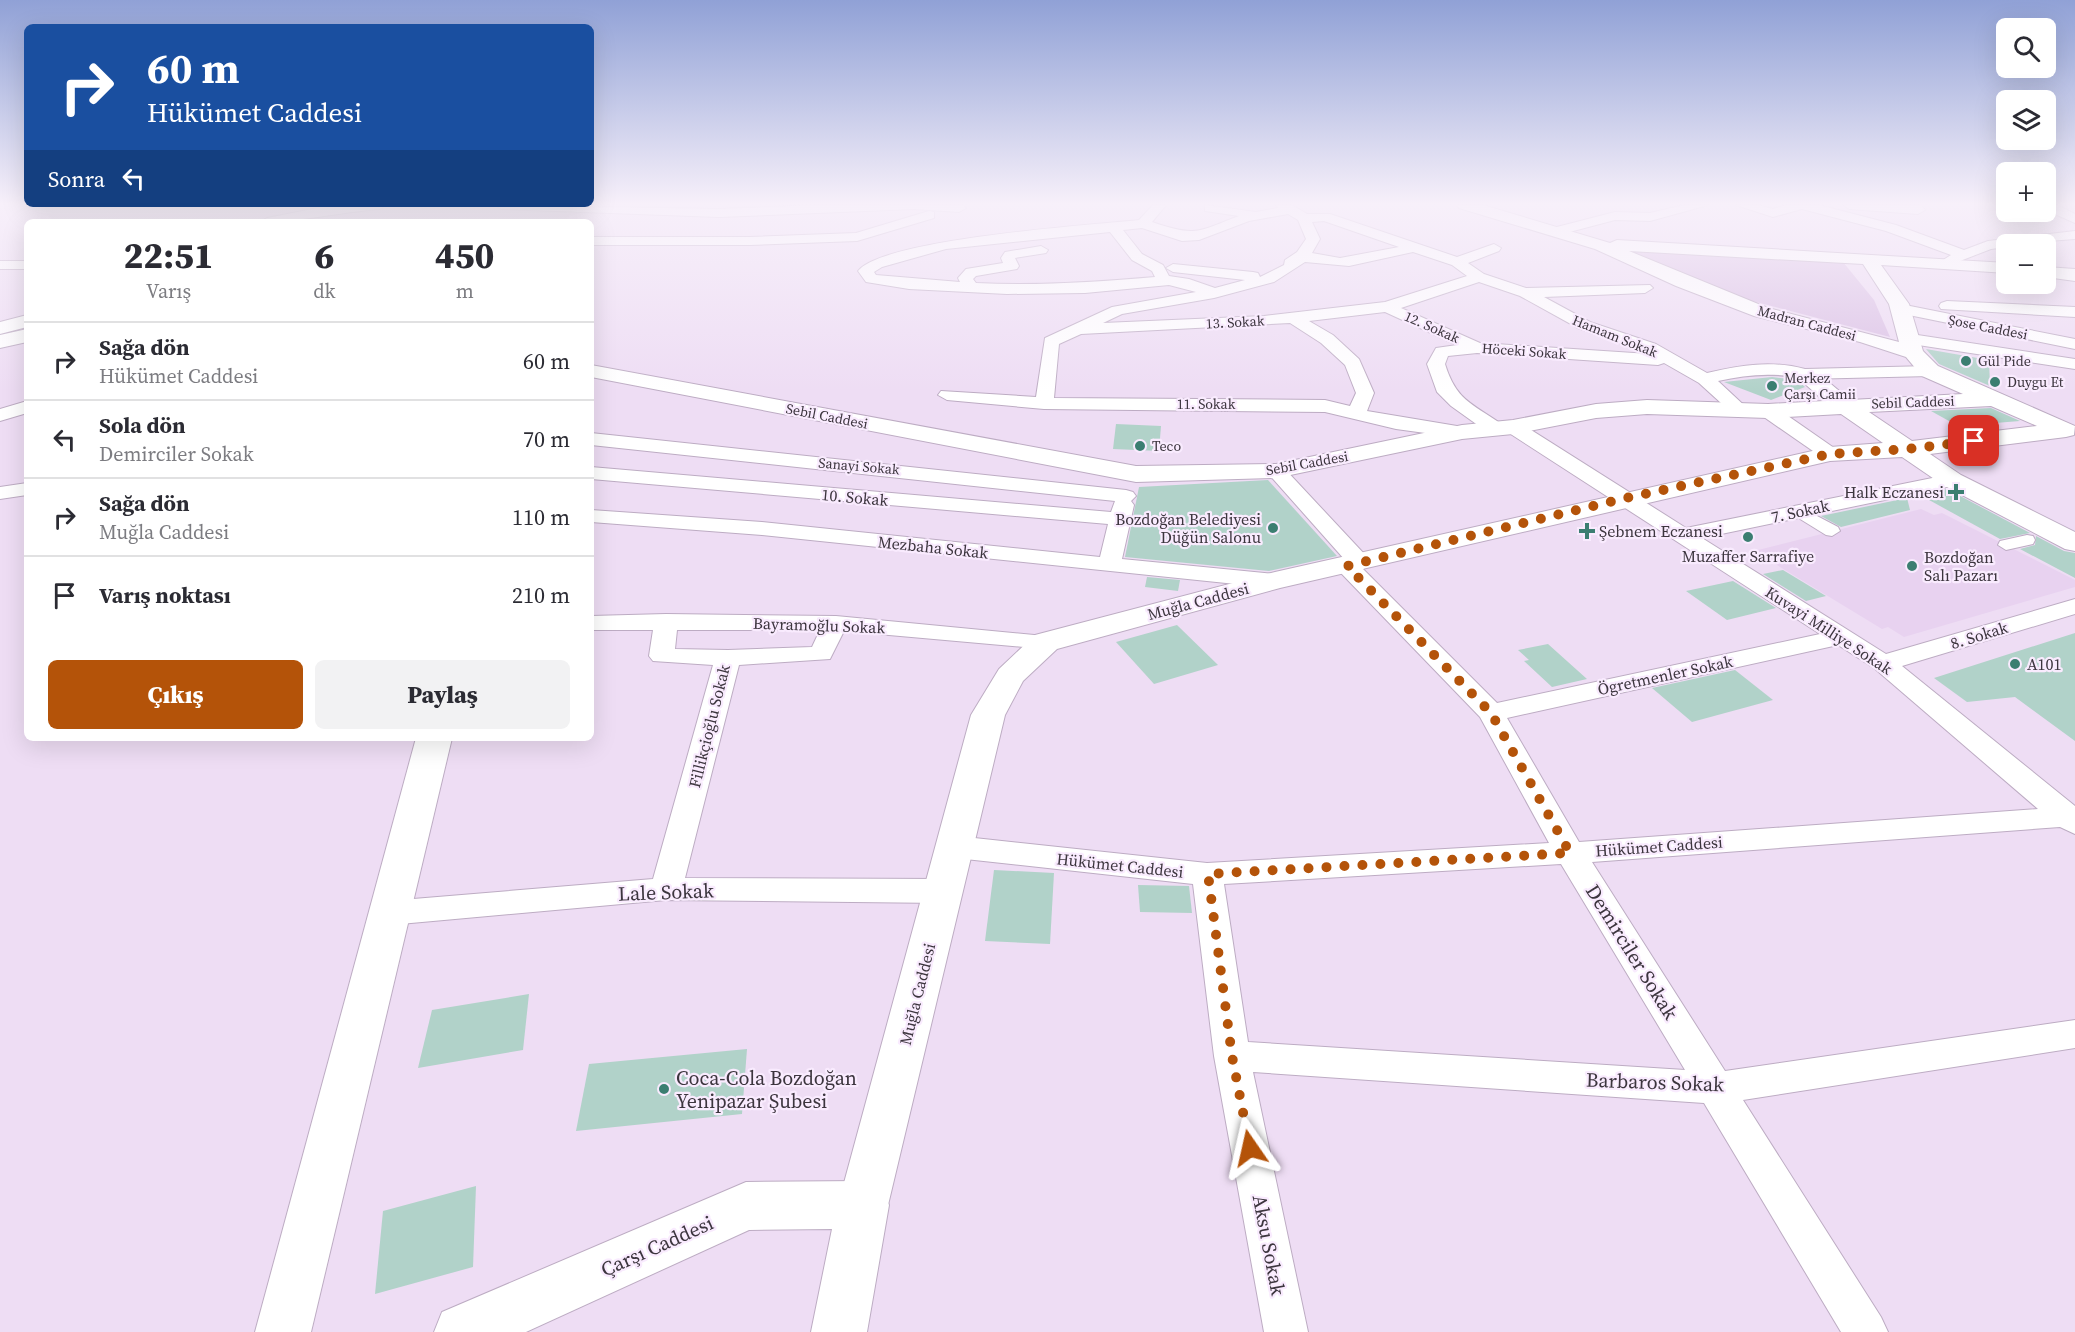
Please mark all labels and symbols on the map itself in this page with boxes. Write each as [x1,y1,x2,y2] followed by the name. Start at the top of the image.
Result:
[1756,300,1858,346] street label: Madran Caddesi
[1401,306,1463,348] street label: 12. Sokak
[1947,309,2029,345] street label: Şose Caddesi
[1205,310,1265,334] street label: 13. Sokak
[1569,310,1661,362] street label: Hamam Sokak
[1481,338,1567,364] street label: Höceki Sokak
[1978,351,2031,371] place label: Gül Pide
[1959,354,1973,368] marker: Gül Pide
[1784,368,1856,404] place label: Merkez Çarşı Camii
[2007,372,2064,392] place label: Duygu Et
[1988,375,2002,389] marker: Duygu Et
[1765,379,1779,393] marker: Merkez Çarşı Camii
[1871,391,1955,413] street label: Sebil Caddesi
[1177,394,1236,414] street label: 11. Sokak
[784,398,870,434] street label: Sebil Caddesi
[1948,415,1999,466] pin
[1152,436,1181,456] place label: Teco
[1133,439,1147,453] marker: Teco
[1264,446,1350,480] street label: Sebil Caddesi
[818,452,901,480] street label: Sanayi Sokak
[1844,481,1944,503] place label: Halk Eczanesi
[821,483,890,511] street label: 10. Sokak
[1949,485,1963,499] marker: Halk Eczanesi
[1769,494,1831,528] street label: 7. Sokak
[1115,508,1261,548] place label: Bozdoğan Belediyesi Düğün Salonu
[1599,520,1723,542] place label: Şebnem Eczanesi
[1266,521,1280,535] marker: Bozdoğan Belediyesi Düğün Salonu
[1580,524,1594,538] marker: Şebnem Eczanesi
[877,530,990,564] street label: Mezbaha Sokak
[1741,530,1755,544] marker: Muzaffer Sarrafiye
[1682,545,1814,567] place label: Muzaffer Sarrafiye
[1924,546,1998,586] place label: Bozdoğan Salı Pazarı
[1905,559,1919,573] marker: Bozdoğan Salı Pazarı
[1145,577,1251,625] street label: Muğla Caddesi
[1761,581,1897,679] street label: Kuvayi Milliye Sokak
[752,612,886,638] street label: Bayramoğlu Sokak
[1948,616,2011,654] street label: 8. Sokak
[1595,650,1735,700] street label: Ögretmenler Sokak
[2027,653,2062,675] place label: A101
[2008,657,2022,671] marker: A101
[683,662,735,790] street label: Fillikçioğlu Sokak
[1595,831,1724,861] street label: Hükümet Caddesi
[1055,847,1185,883] street label: Hükümet Caddesi
[618,876,715,908] street label: Lale Sokak
[1579,879,1685,1025] street label: Demirciler Sokak
[894,941,940,1047] street label: Muğla Caddesi
[676,1064,857,1115] place label: Coca-Cola Bozdoğan Yenipazar Şubesi
[1585,1066,1725,1098] street label: Barbaros Sokak
[657,1082,671,1096] marker: Coca-Cola Bozdoğan Yenipazar Şubesi
[1218,1116,1282,1180] position arrow
[1246,1192,1292,1298] street label: Aksu Sokak
[596,1209,718,1283] street label: Çarşı Caddesi

